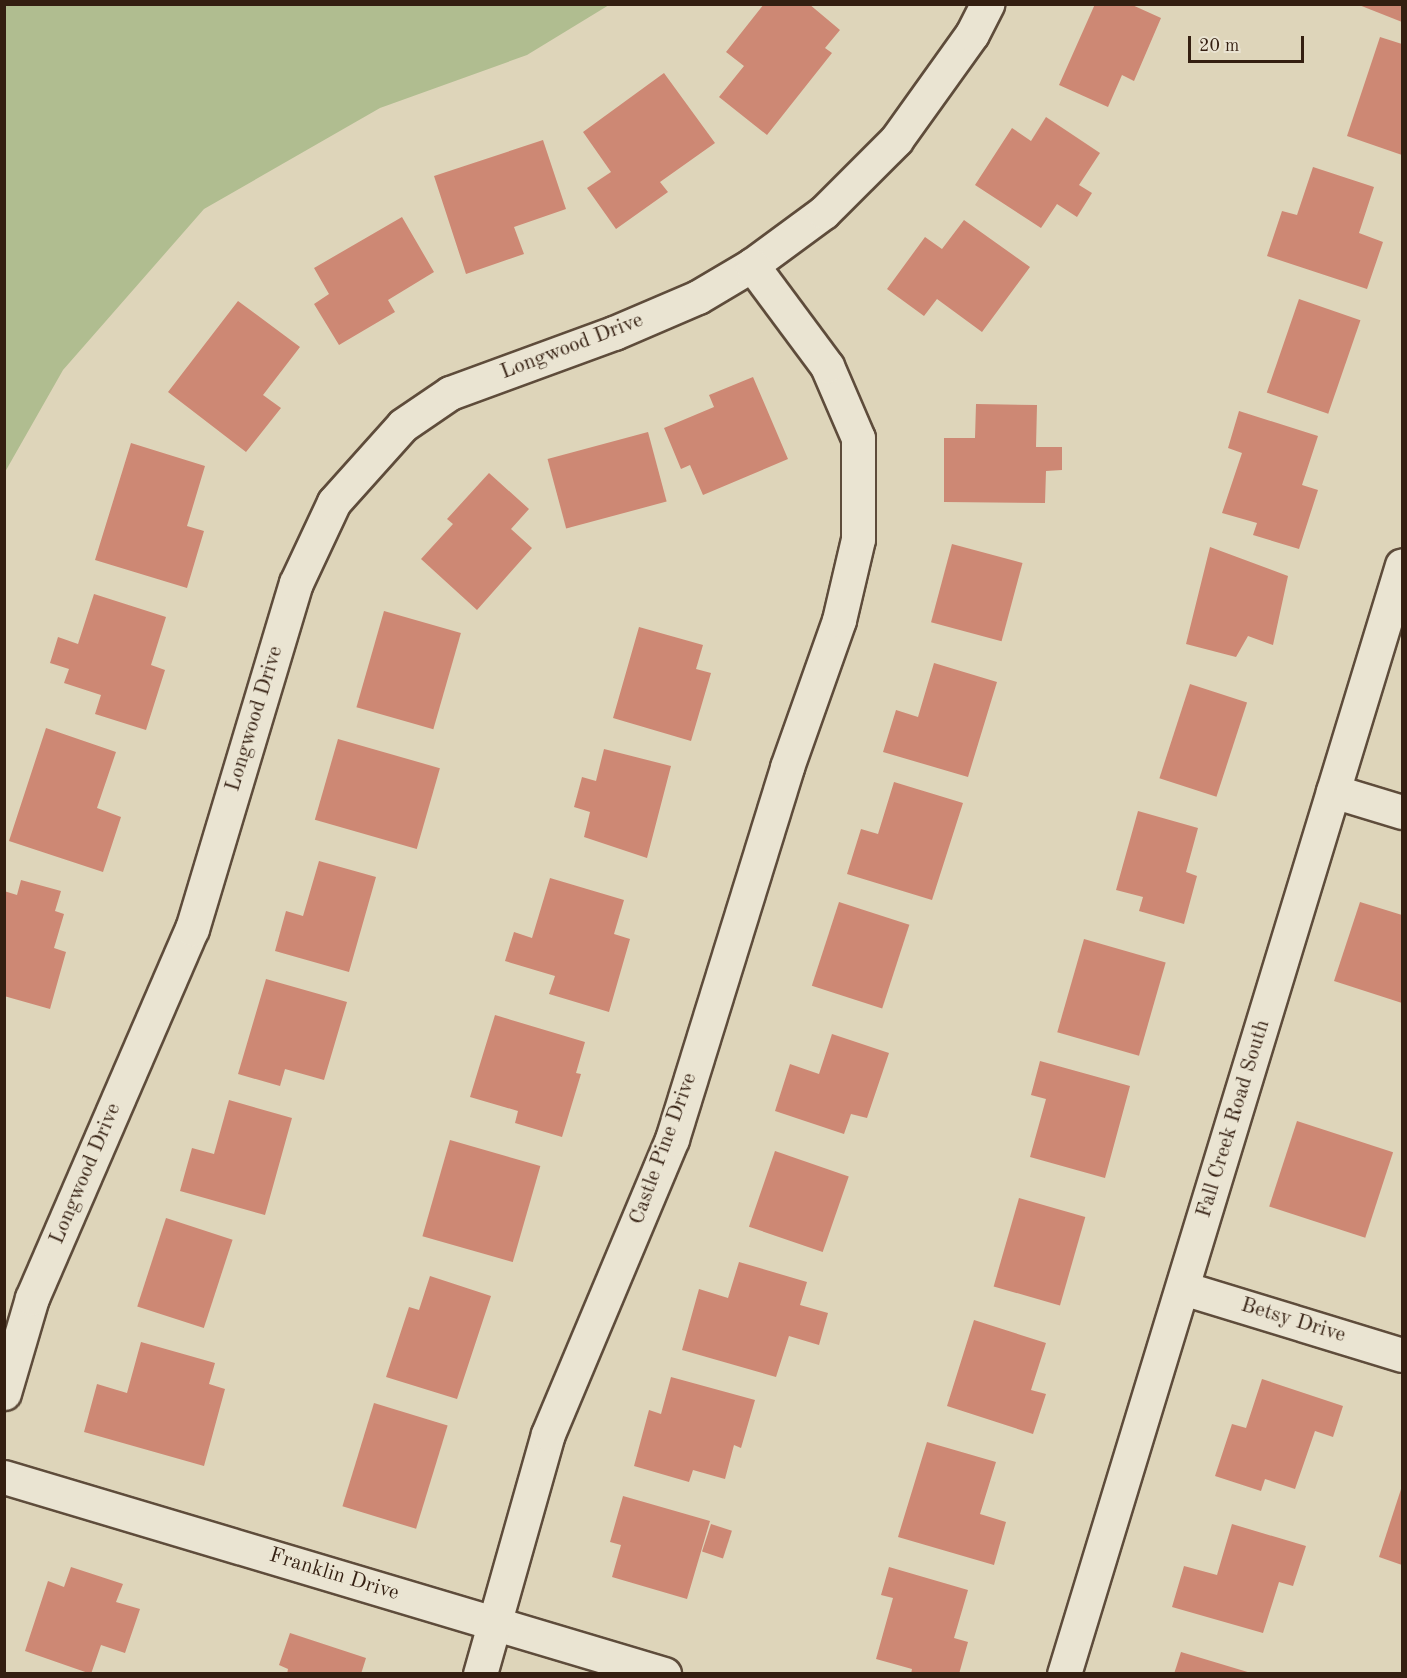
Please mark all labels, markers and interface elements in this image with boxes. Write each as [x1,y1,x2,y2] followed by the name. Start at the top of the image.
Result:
[1191,24,1306,62] scale bar
[1199,37,1239,55] text: 20 m
[497,308,647,386] street label: Longwood Drive
[221,643,289,795] street label: Longwood Drive
[1192,1017,1276,1221] street label: Fall Creek Road South
[625,1070,703,1228] street label: Castle Pine Drive
[45,1100,127,1248] street label: Longwood Drive
[1238,1293,1348,1349] street label: Betsy Drive
[266,1543,402,1607] street label: Franklin Drive

